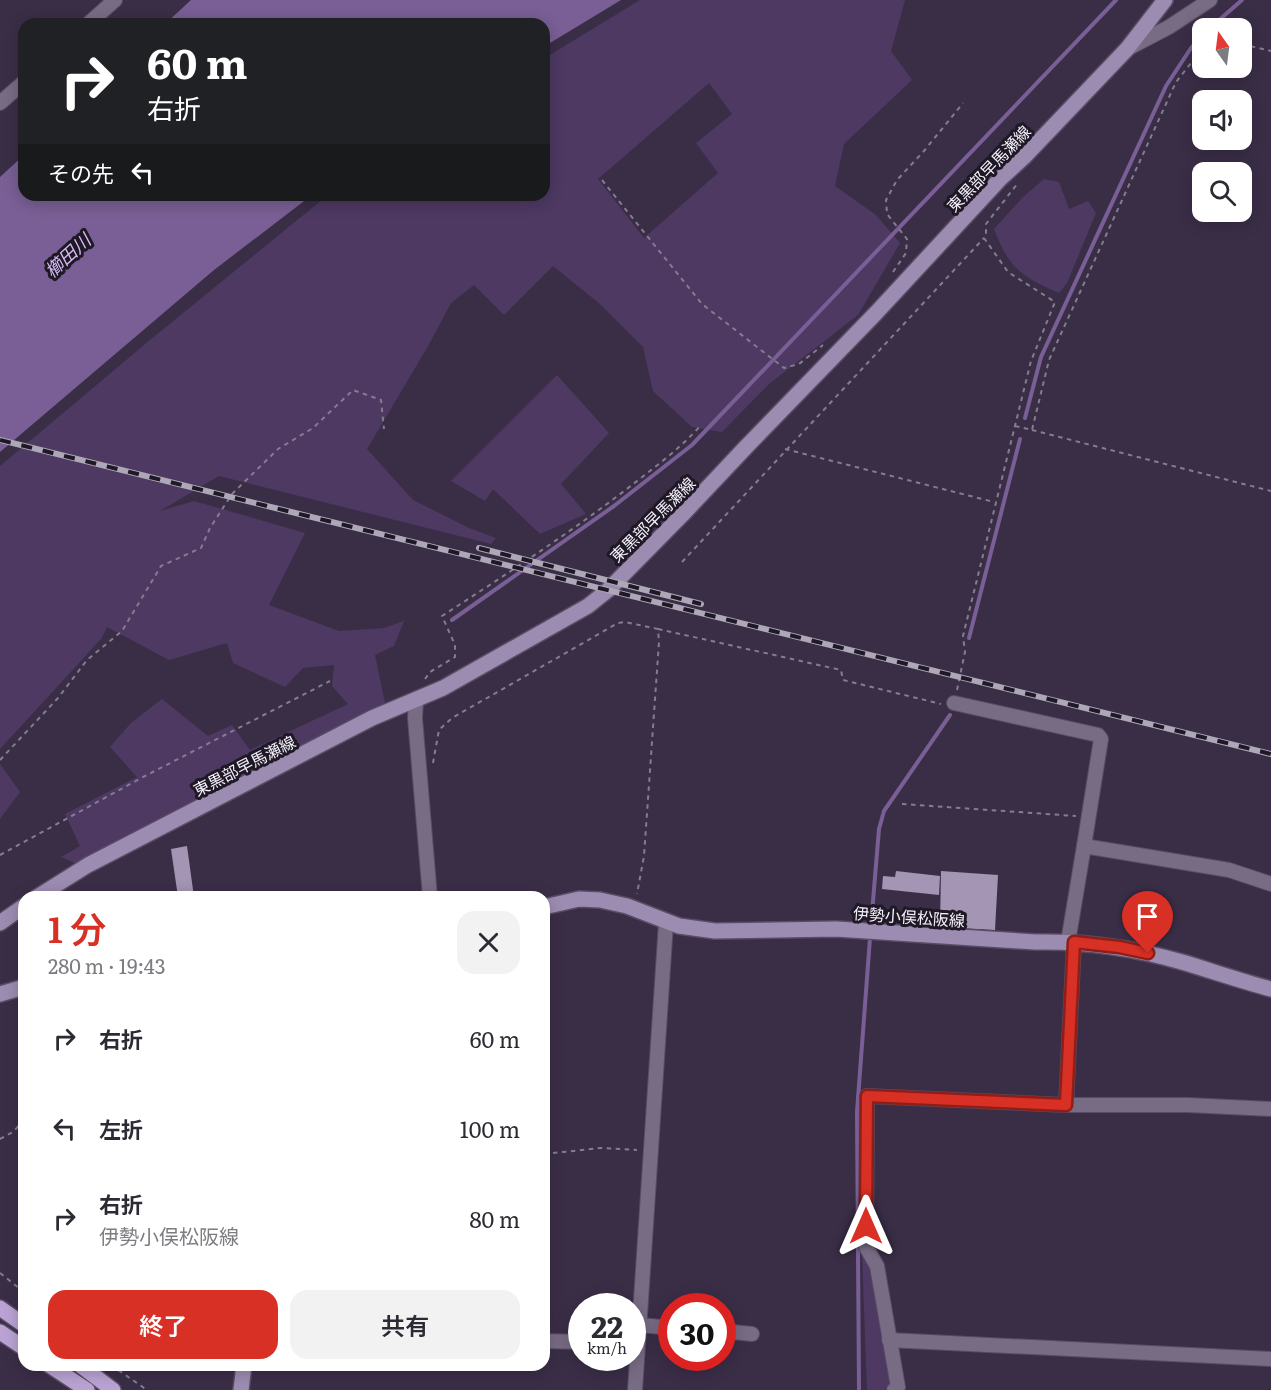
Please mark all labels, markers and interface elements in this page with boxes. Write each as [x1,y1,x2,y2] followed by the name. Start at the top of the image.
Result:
[1192,18,1252,78] north arrow
[1192,18,1252,222] map controls
[147,30,248,92] text: 60 m
[48,42,126,120] icon: right
[147,87,201,127] text: 右折
[1192,90,1252,150] button: sound
[940,119,1036,217] street label: 東黒部早馬瀬線
[48,156,114,189] text: その先
[126,156,159,189] icon: left
[1192,162,1252,222] button: search
[38,226,98,283] water label: 櫛田川
[604,471,700,567] street label: 東黒部早馬瀬線
[189,729,299,801] street label: 東黒部早馬瀬線
[1122,891,1173,953] pin
[852,900,966,932] street label: 伊勢小俣松阪線
[1131,900,1164,933] icon: arrive
[48,901,106,954] text: 1 分
[457,911,520,974] button: close
[48,950,166,980] text: 280 m · 19:43
[48,1022,81,1055] icon: right
[99,1022,143,1055] text: 右折
[470,1022,520,1055] text: 60 m
[48,1112,81,1145] icon: left
[99,1112,143,1145] text: 左折
[460,1112,520,1145] text: 100 m
[99,1187,143,1220] text: 右折
[834,1194,898,1258] position arrow
[48,1202,81,1235] icon: right
[469,1202,520,1235] text: 80 m
[99,1220,239,1250] text: 伊勢小俣松阪線
[48,1290,278,1359] button: 終了
[290,1290,520,1359] button: 共有
[658,1293,736,1371] speed limit sign: 30
[591,1303,623,1347] text: 22
[587,1336,627,1359] text: km/h

